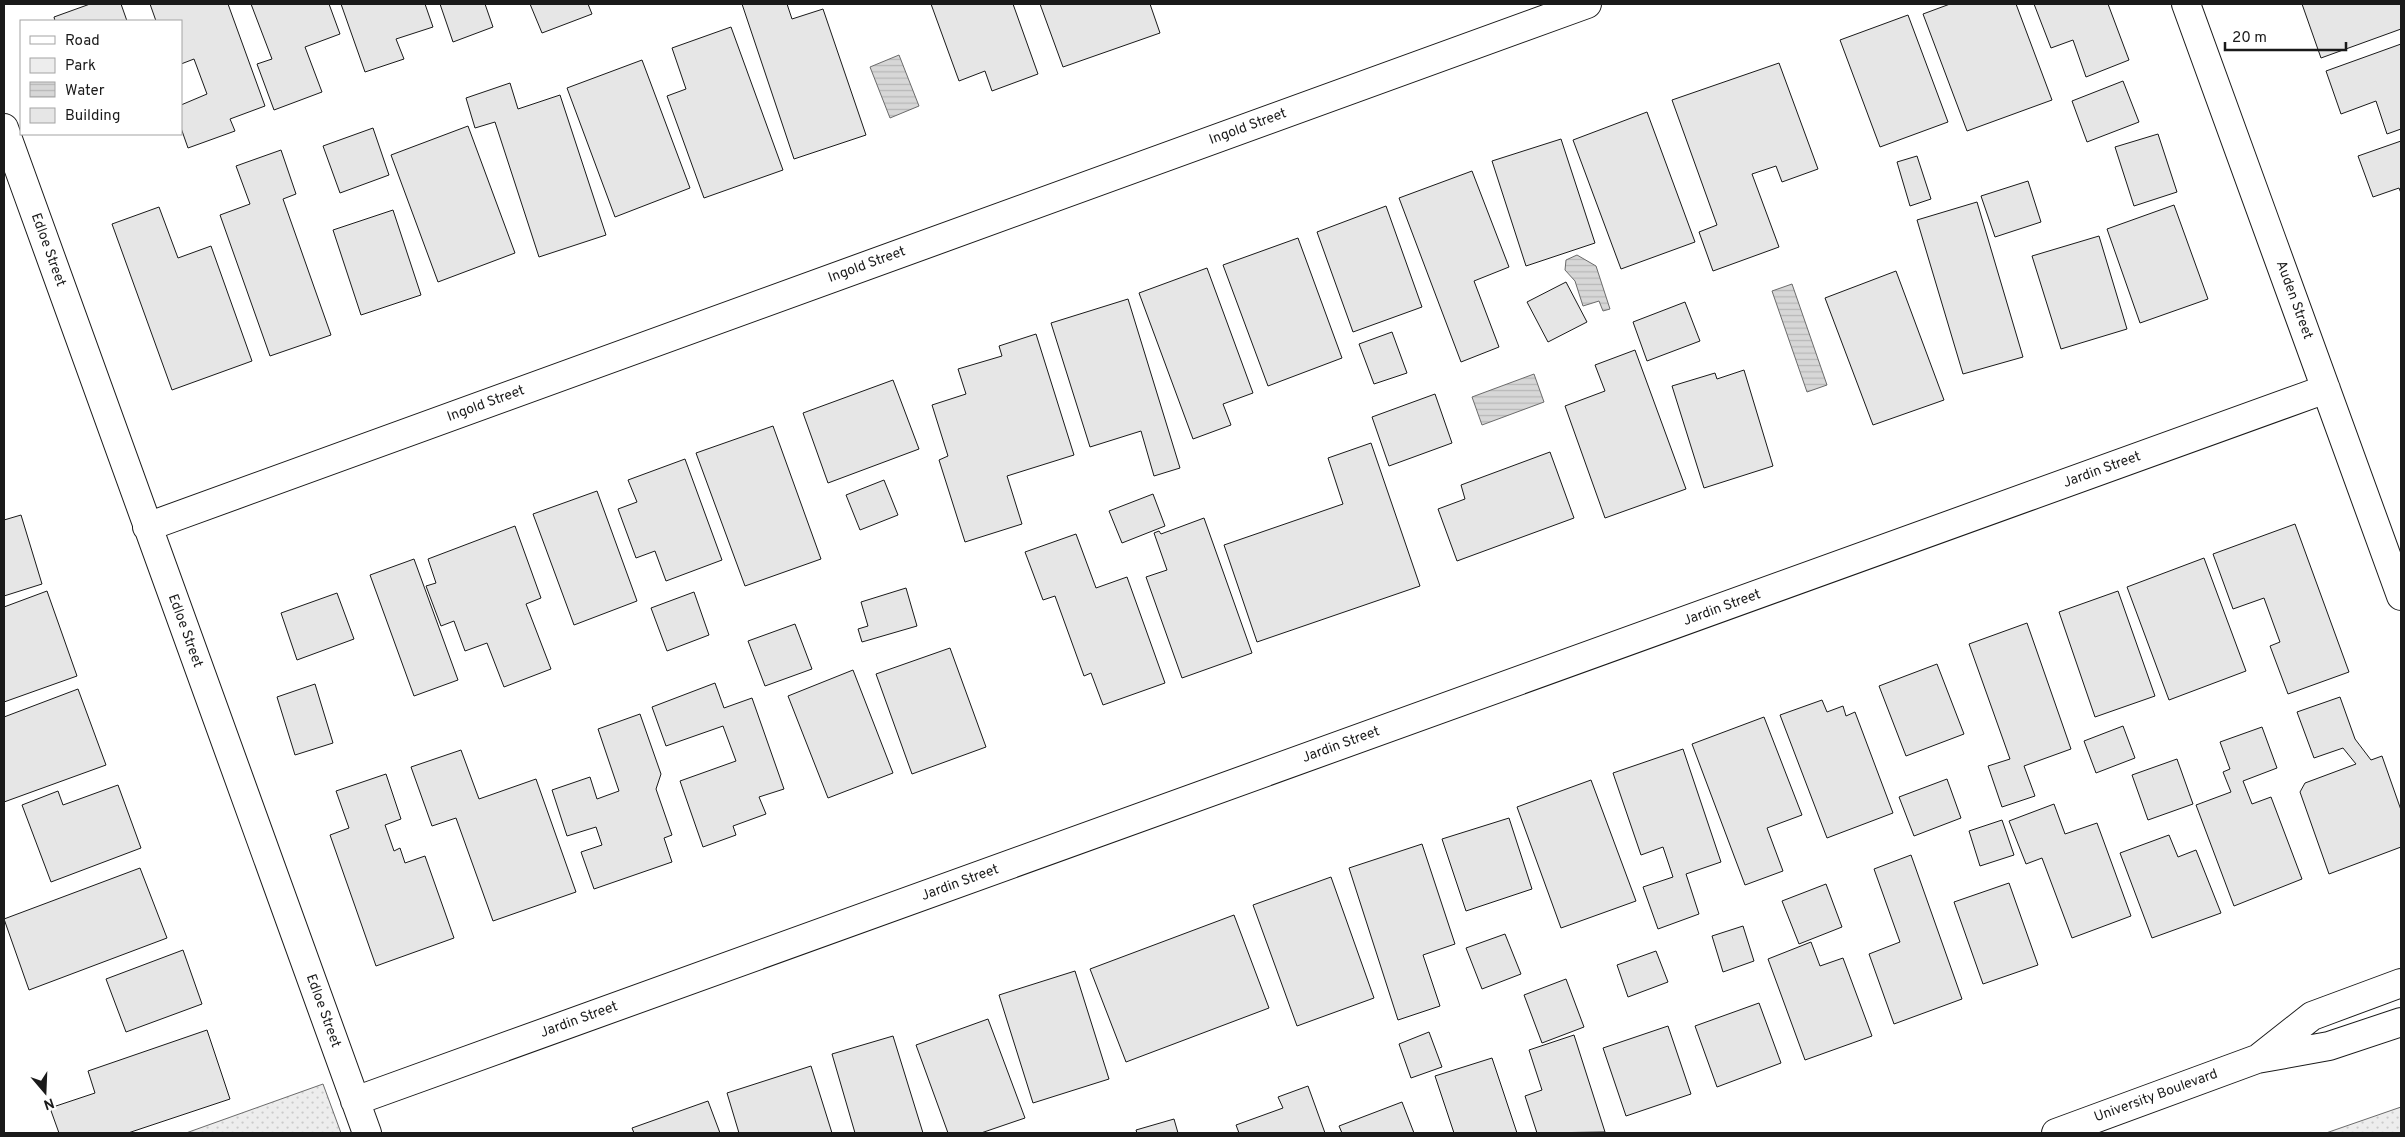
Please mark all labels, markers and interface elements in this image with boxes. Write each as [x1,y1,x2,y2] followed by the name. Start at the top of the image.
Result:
[20,20,182,135] legend
[2225,20,2346,52] scale bar
[2232,29,2267,48] text: 20 m
[65,32,100,51] text: Road
[65,57,96,76] text: Park
[65,82,105,101] text: Water
[1207,105,1289,149] street label: Ingold Street
[65,107,120,126] text: Building
[27,211,69,289] street label: Edloe Street
[826,243,908,287] street label: Ingold Street
[2272,258,2316,342] street label: Auden Street
[445,382,527,426] street label: Ingold Street
[2061,448,2143,492] street label: Jardin Street
[1681,586,1763,630] street label: Jardin Street
[164,592,206,670] street label: Edloe Street
[1300,723,1382,767] street label: Jardin Street
[919,861,1001,905] street label: Jardin Street
[302,972,344,1050] street label: Edloe Street
[538,998,620,1042] street label: Jardin Street
[2092,1066,2220,1126] street label: University Boulevard
[20,1067,70,1117] north arrow
[41,1093,56,1113] text: N

